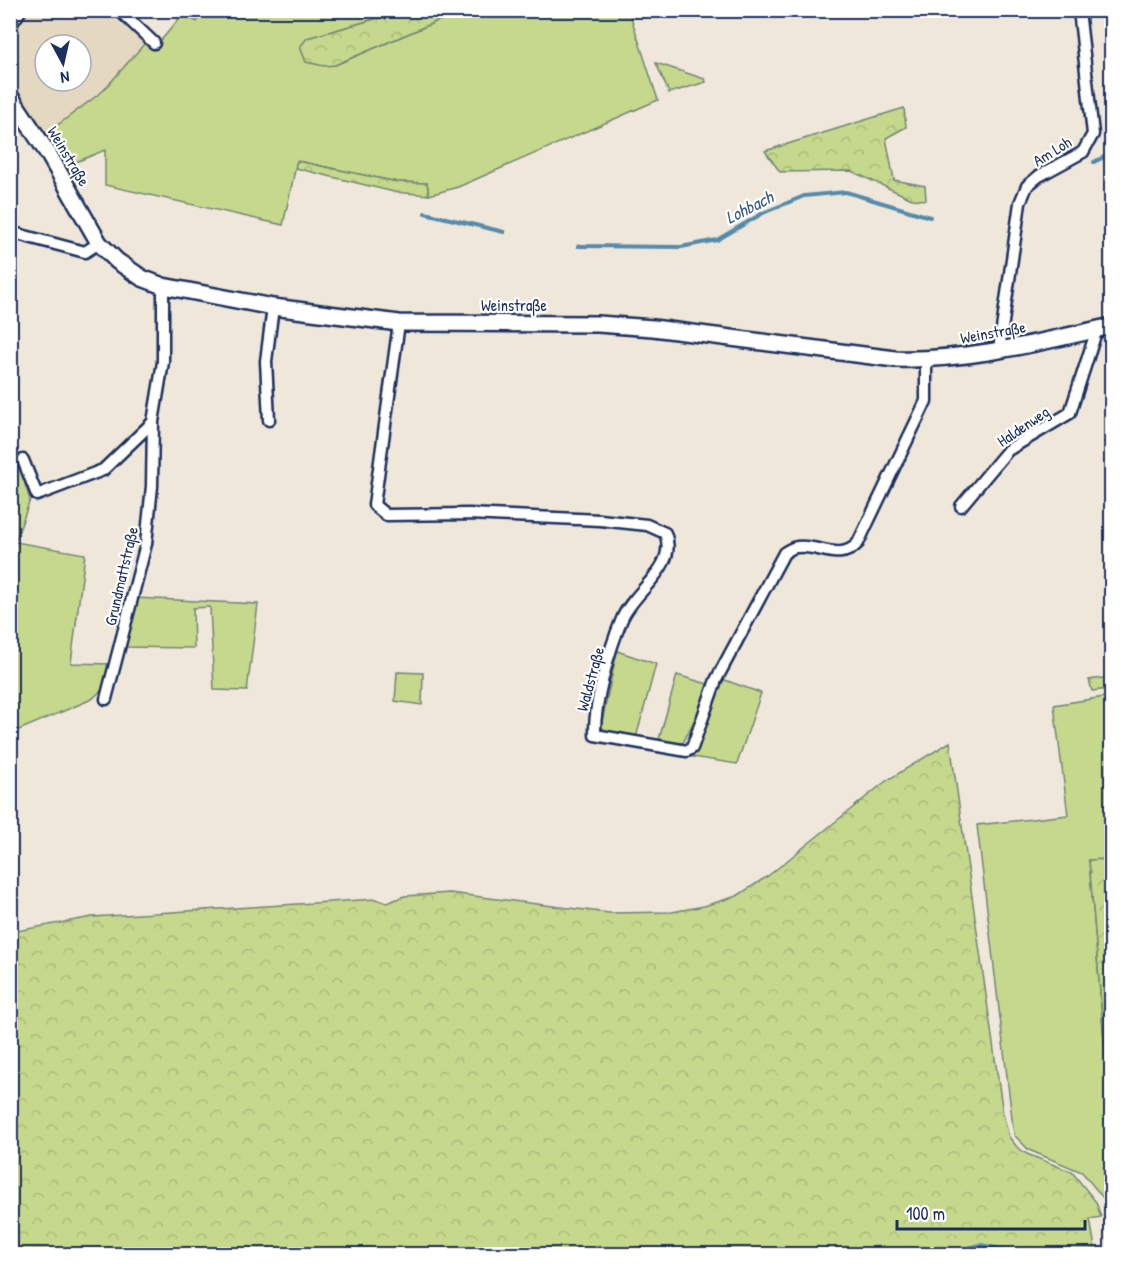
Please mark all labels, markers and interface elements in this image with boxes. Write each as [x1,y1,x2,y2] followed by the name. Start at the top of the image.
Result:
[33,33,93,93] north arrow
[59,66,71,89] text: N
[43,122,96,190] street label: Weinstraße
[1029,131,1076,171] street label: Am Loh
[721,184,778,230] water label: Lohbach
[481,294,548,316] street label: Weinstraße
[959,315,1028,349] street label: Weinstraße
[992,400,1054,452] street label: Haldenweg
[99,524,143,628] street label: Grundmattstraße
[571,644,609,714] street label: Waldstraße
[897,1193,1084,1231] scale bar
[906,1201,945,1226] text: 100 m

